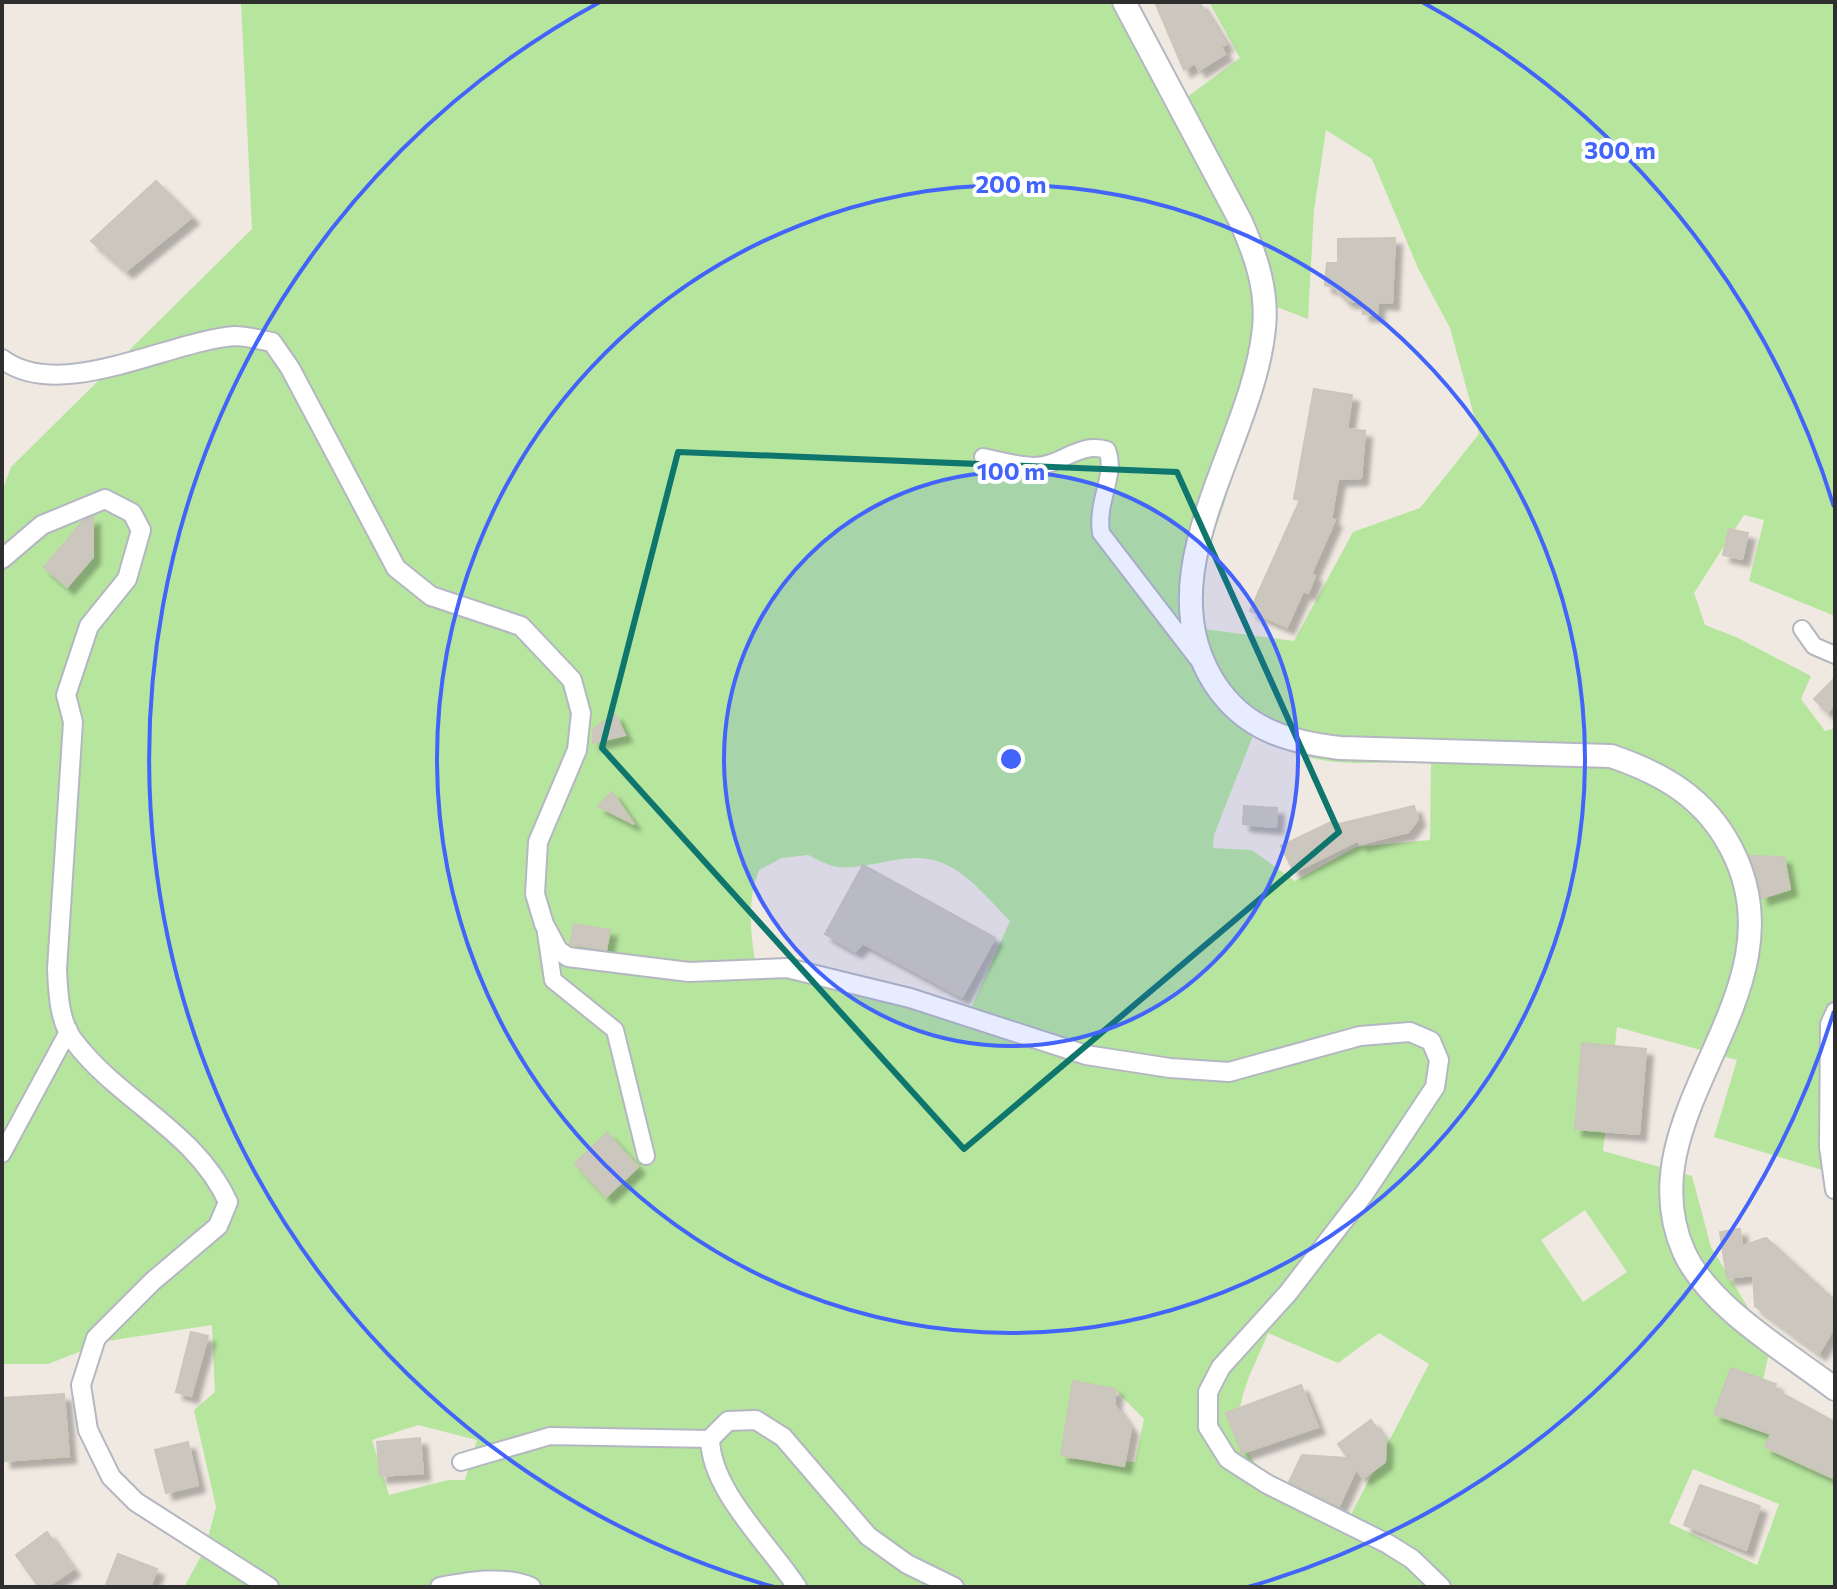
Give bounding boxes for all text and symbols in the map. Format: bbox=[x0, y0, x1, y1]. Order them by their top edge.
text: 300 m bbox=[1584, 135, 1656, 164]
text: 200 m bbox=[976, 169, 1046, 198]
text: 100 m bbox=[977, 456, 1045, 485]
centre of rings bbox=[997, 745, 1025, 773]

